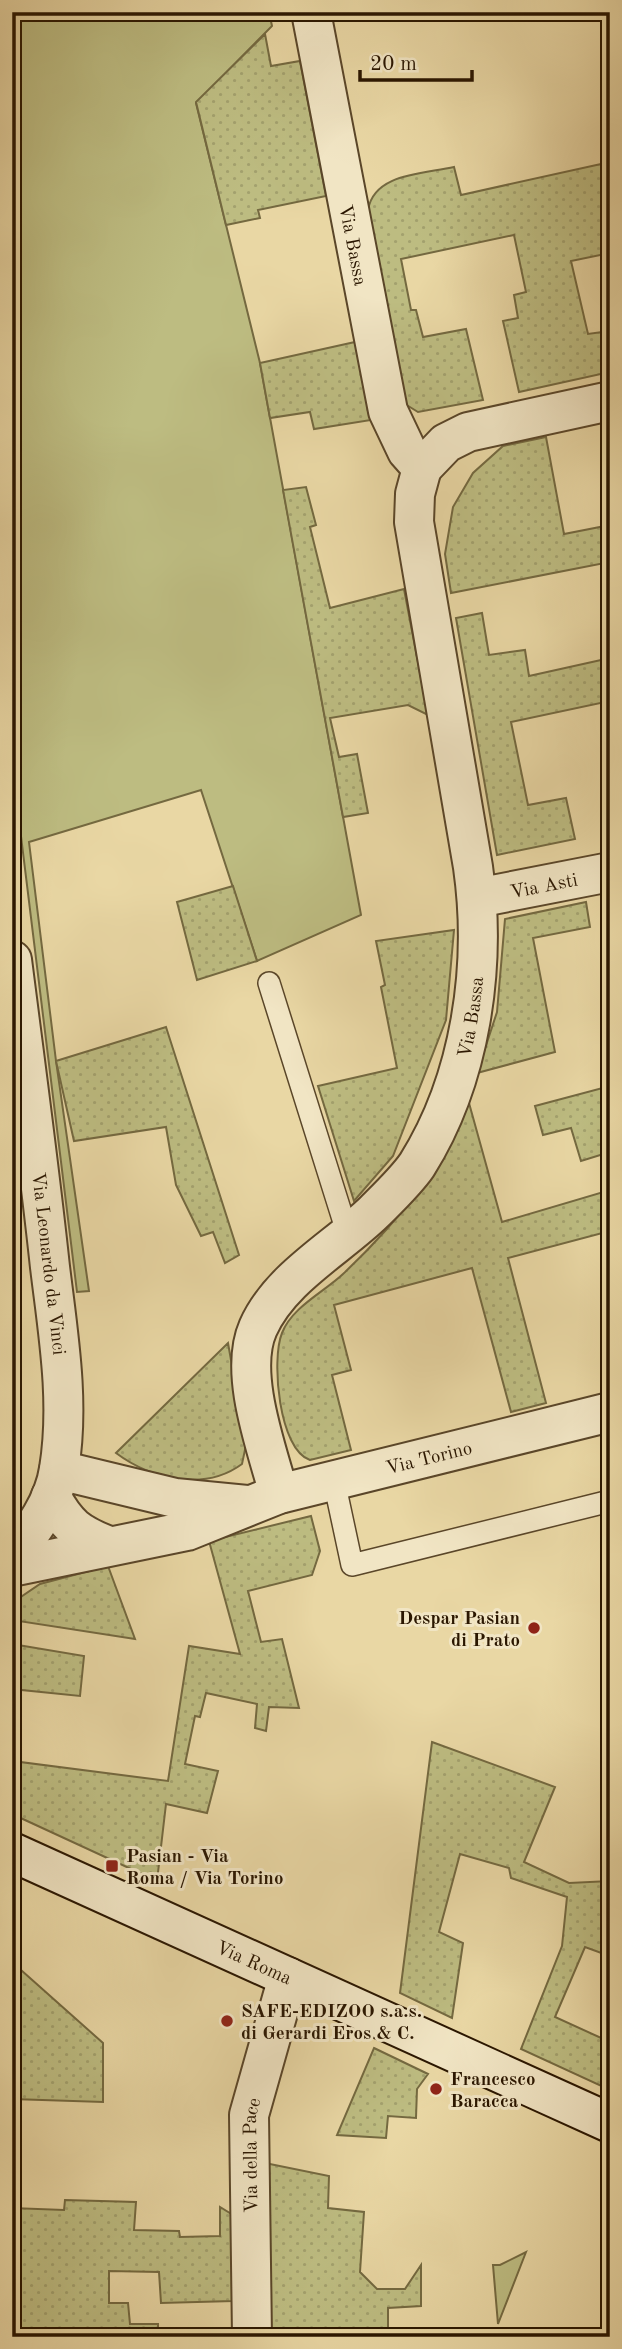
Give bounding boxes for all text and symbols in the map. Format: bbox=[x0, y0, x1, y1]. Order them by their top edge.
scale bar bbox=[360, 38, 472, 82]
text: 20 m bbox=[370, 54, 417, 75]
street label: Via Bassa bbox=[334, 203, 369, 288]
street label: Via Asti bbox=[509, 872, 580, 903]
street label: Via Bassa bbox=[456, 975, 488, 1060]
street label: Via Leonardo da Vinci bbox=[27, 1171, 68, 1356]
street label: Via Torino bbox=[384, 1440, 474, 1479]
place label: Despar Pasian di Prato bbox=[398, 1610, 520, 1651]
marker: Despar Pasian di Prato bbox=[526, 1620, 542, 1636]
place label: Pasian - Via Roma / Via Torino bbox=[126, 1848, 284, 1889]
marker: Pasian - Via Roma / Via Torino bbox=[104, 1858, 120, 1874]
street label: Via Roma bbox=[212, 1939, 295, 1990]
place label: SAFE-EDIZOO s.a.s. di Gerardi Eros & C. bbox=[241, 2003, 422, 2044]
marker: SAFE-EDIZOO s.a.s. di Gerardi Eros & C. bbox=[219, 2013, 235, 2029]
place label: Francesco Baracca bbox=[450, 2071, 536, 2112]
marker: Francesco Baracca bbox=[428, 2081, 444, 2097]
street label: Via della Pace bbox=[242, 2096, 265, 2213]

